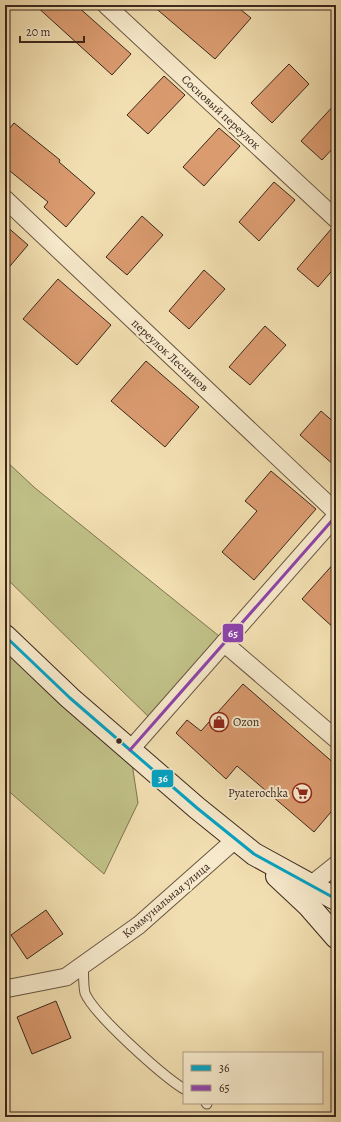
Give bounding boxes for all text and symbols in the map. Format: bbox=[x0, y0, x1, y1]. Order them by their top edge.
scale bar bbox=[20, 18, 84, 44]
text: 20 m bbox=[26, 24, 50, 40]
street label: Сосновый переулок bbox=[178, 71, 264, 153]
street label: переулок Лесников bbox=[128, 315, 212, 395]
line badge: 65 bbox=[222, 623, 244, 643]
text: 65 bbox=[228, 626, 238, 641]
shop icon: Ozon bbox=[208, 711, 230, 733]
place label: Ozon bbox=[233, 714, 260, 730]
unlabelled marker bbox=[114, 736, 124, 746]
line badge: 36 bbox=[151, 769, 174, 788]
text: 36 bbox=[158, 771, 168, 786]
supermarket icon: Pyaterochka bbox=[291, 782, 313, 804]
place label: Pyaterochka bbox=[228, 785, 288, 801]
street label: Коммунальная улица bbox=[119, 858, 214, 941]
legend bbox=[183, 1052, 323, 1104]
text: 36 bbox=[219, 1060, 230, 1076]
text: 65 bbox=[219, 1080, 230, 1096]

